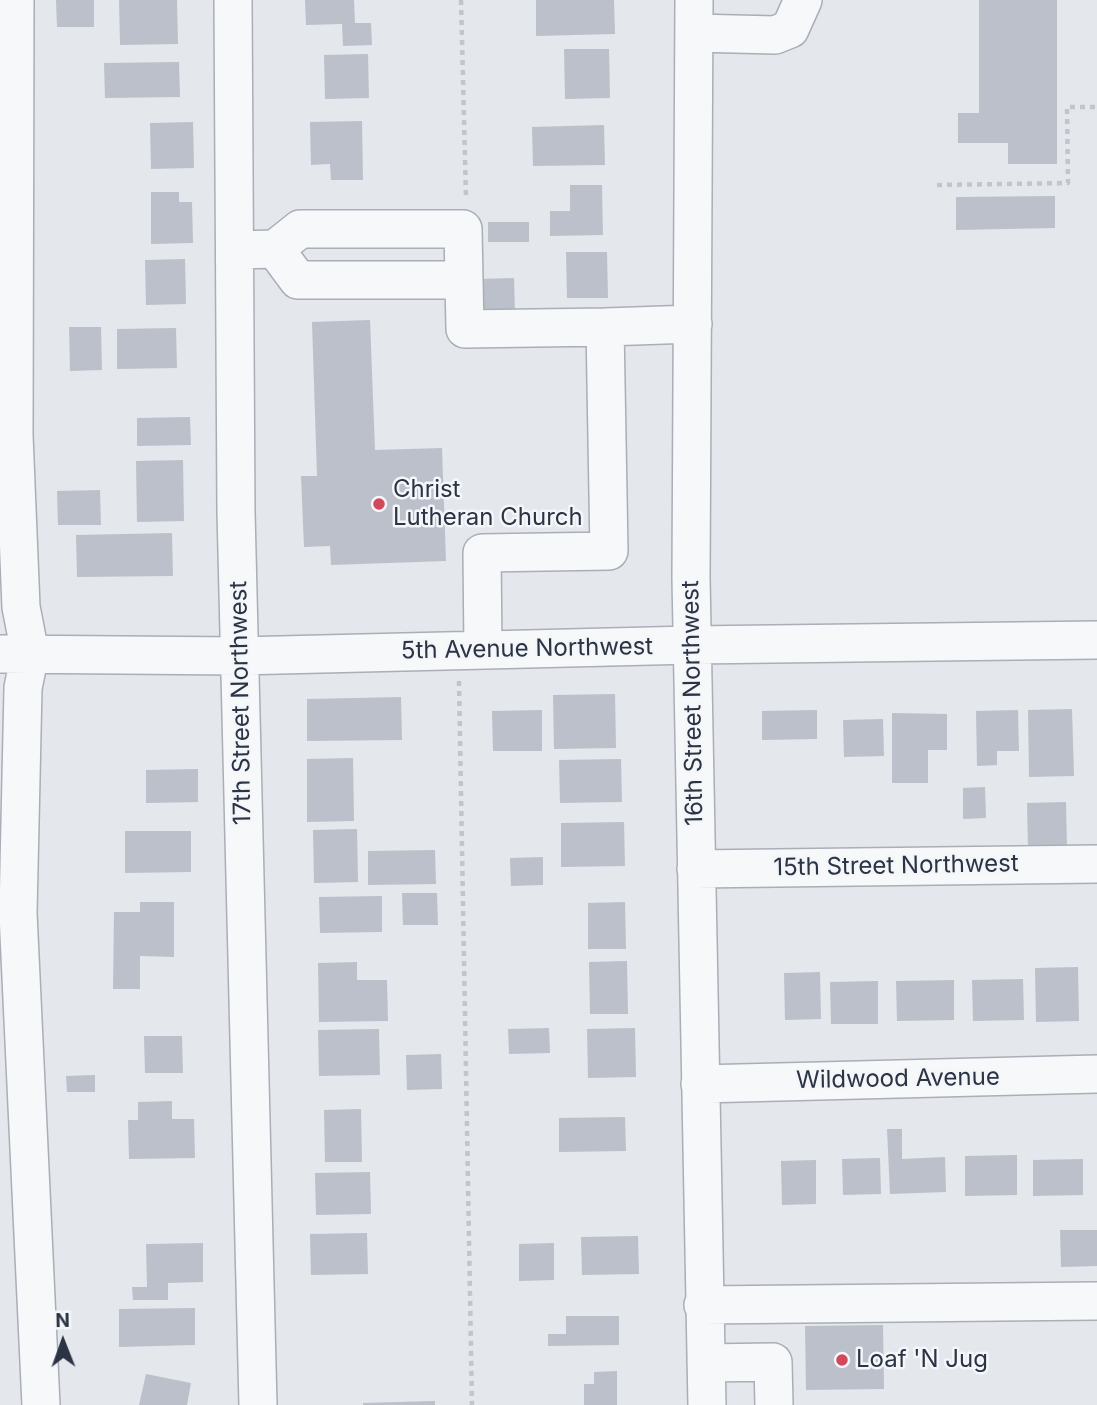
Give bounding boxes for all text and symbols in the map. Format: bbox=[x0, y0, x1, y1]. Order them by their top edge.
place label: Christ Lutheran Church bbox=[393, 476, 583, 532]
marker: Christ Lutheran Church bbox=[371, 496, 387, 512]
street label: 16th Street Northwest bbox=[676, 580, 710, 826]
street label: 17th Street Northwest bbox=[224, 581, 258, 825]
street label: 5th Avenue Northwest bbox=[401, 632, 653, 666]
street label: 15th Street Northwest bbox=[773, 849, 1019, 883]
street label: Wildwood Avenue bbox=[796, 1063, 1000, 1095]
north arrow bbox=[28, 1307, 98, 1377]
text: N bbox=[55, 1309, 70, 1332]
place label: Loaf 'N Jug bbox=[856, 1346, 988, 1374]
marker: Loaf 'N Jug bbox=[834, 1352, 850, 1368]

